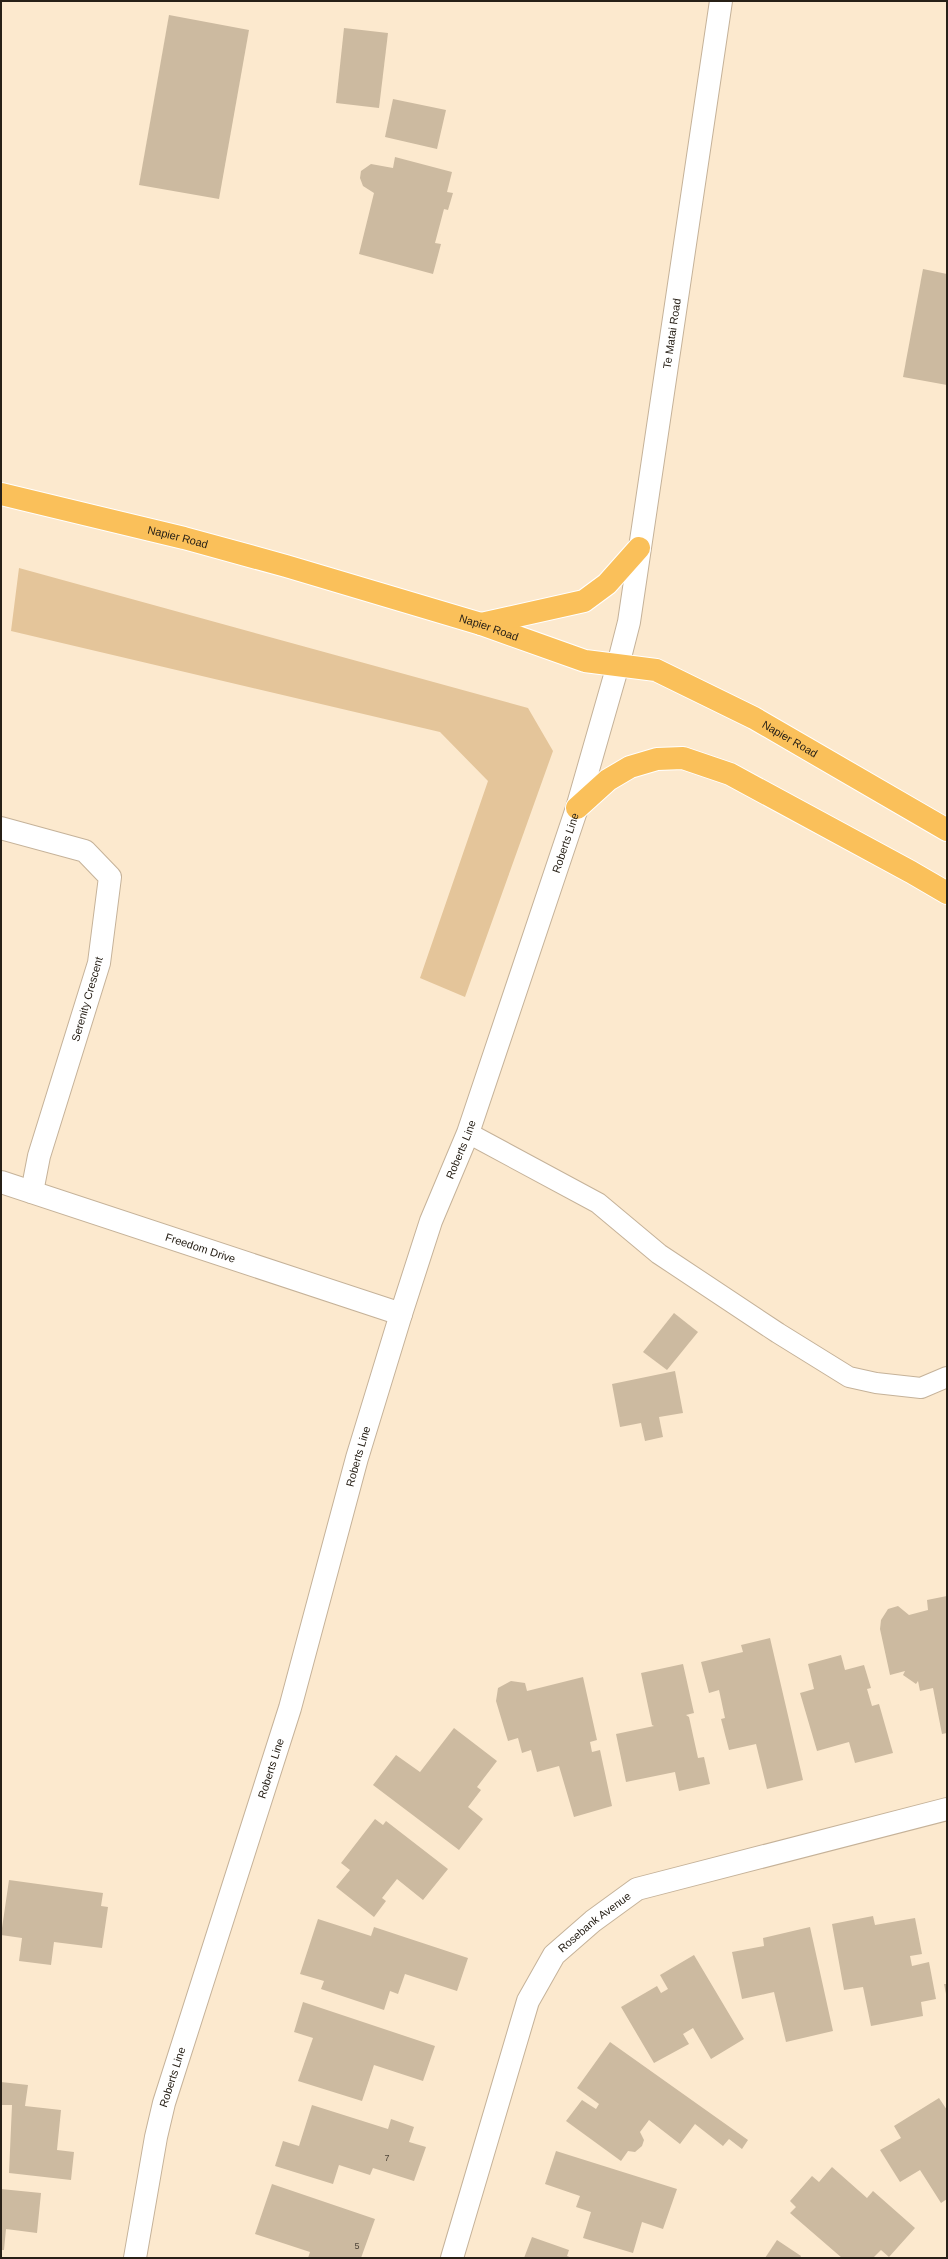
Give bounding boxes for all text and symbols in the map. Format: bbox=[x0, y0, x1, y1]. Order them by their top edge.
street label: Te Matai Road bbox=[661, 298, 683, 370]
street label: Napier Road bbox=[146, 523, 209, 550]
street label: Napier Road bbox=[458, 612, 520, 643]
street label: Napier Road bbox=[760, 718, 820, 760]
street label: Roberts Line bbox=[550, 811, 581, 874]
street label: Serenity Crescent bbox=[69, 955, 105, 1043]
street label: Roberts Line bbox=[443, 1118, 478, 1181]
street label: Freedom Drive bbox=[164, 1231, 237, 1265]
street label: Roberts Line bbox=[344, 1425, 372, 1488]
street label: Roberts Line bbox=[256, 1737, 286, 1800]
street label: Rosebank Avenue bbox=[556, 1890, 633, 1955]
street label: Roberts Line bbox=[157, 2045, 187, 2109]
house number: 7 bbox=[384, 2153, 390, 2163]
house number: 5 bbox=[354, 2241, 360, 2251]

